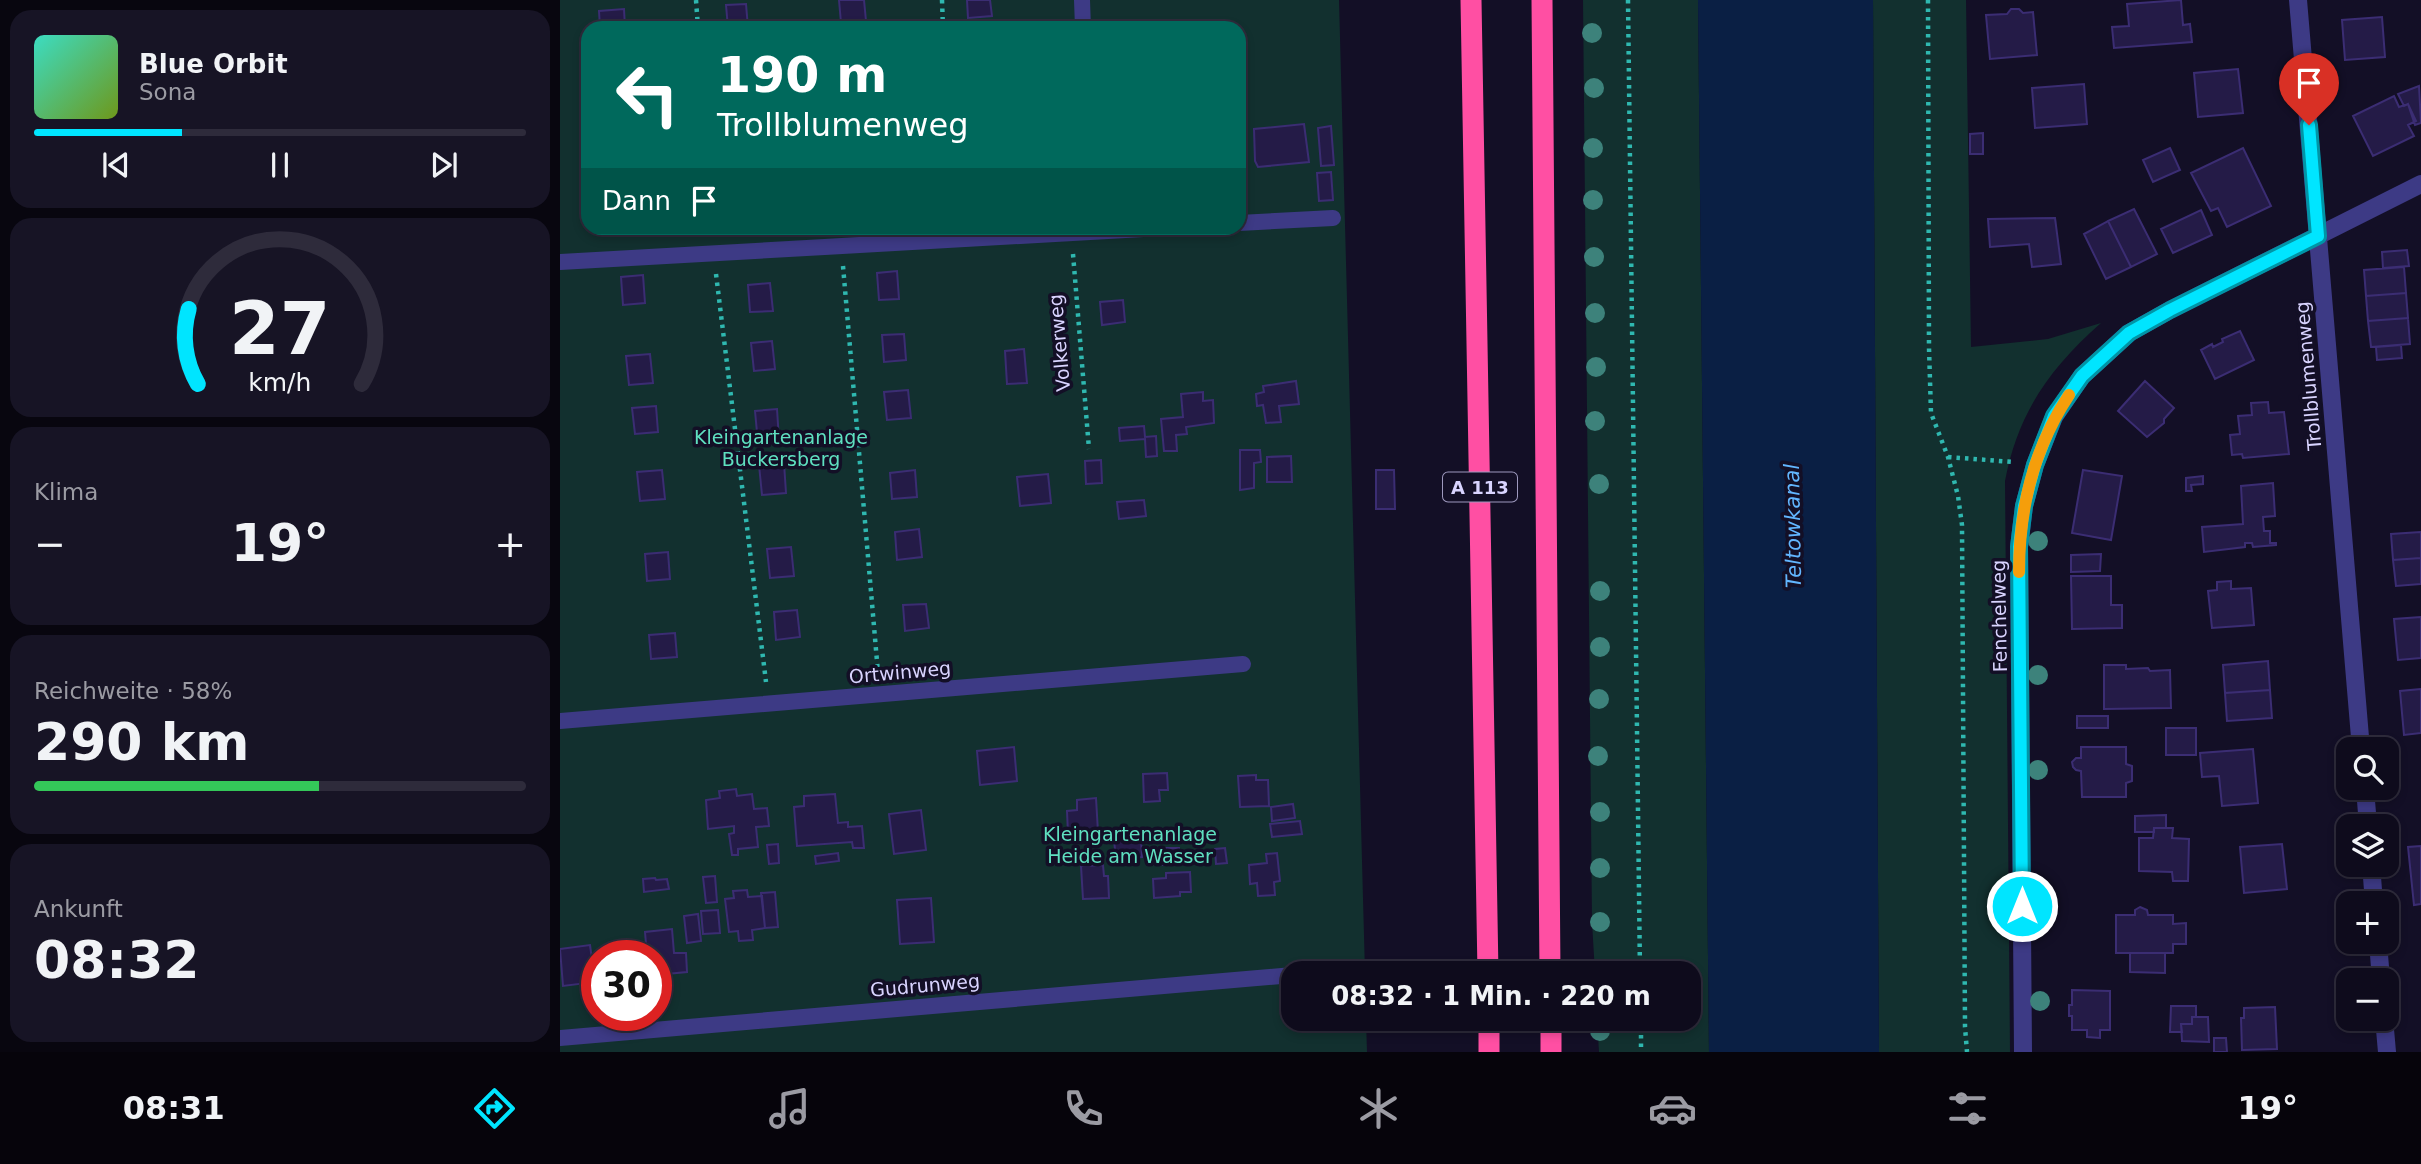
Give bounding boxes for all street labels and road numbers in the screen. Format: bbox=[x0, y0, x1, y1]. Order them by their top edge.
street label: Volkerweg bbox=[1044, 293, 1074, 393]
street label: Trollblumenweg bbox=[2291, 301, 2326, 452]
road number: A 113 bbox=[1443, 472, 1517, 502]
street label: Fenchelweg bbox=[1987, 560, 2011, 672]
street label: Ortwinweg bbox=[848, 657, 952, 687]
street label: Gudrunweg bbox=[869, 969, 981, 1001]

